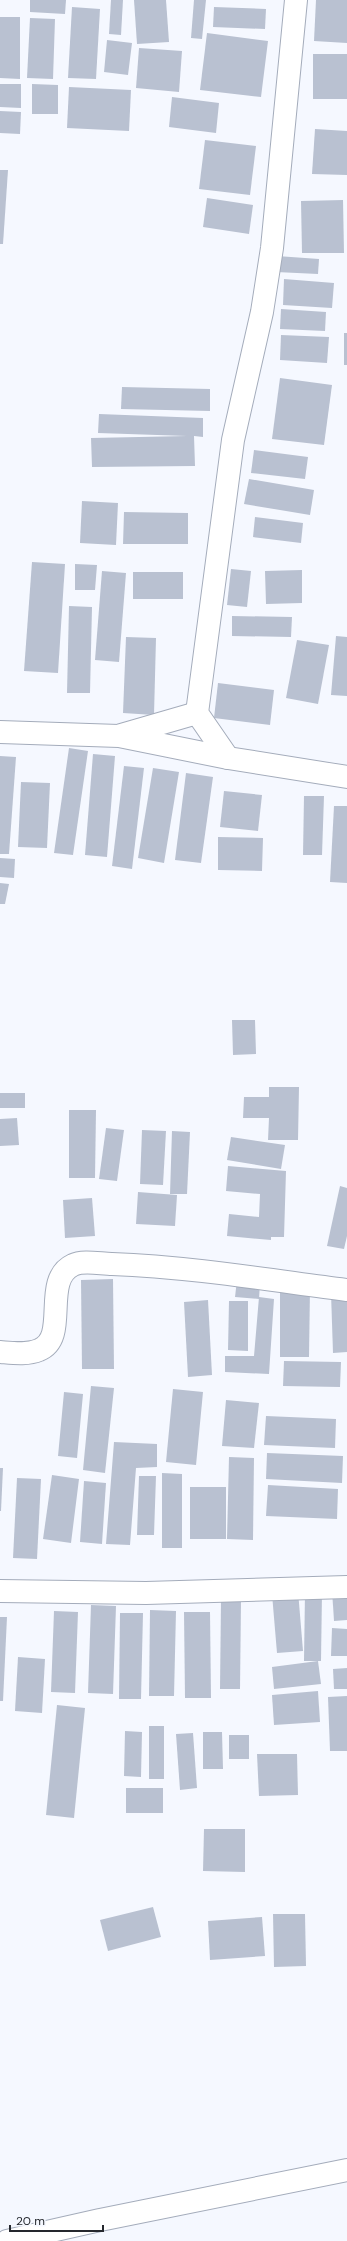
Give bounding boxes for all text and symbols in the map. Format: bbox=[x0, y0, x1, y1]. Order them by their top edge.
scale bar bbox=[10, 2207, 103, 2233]
text: 20 m bbox=[16, 2213, 45, 2229]

